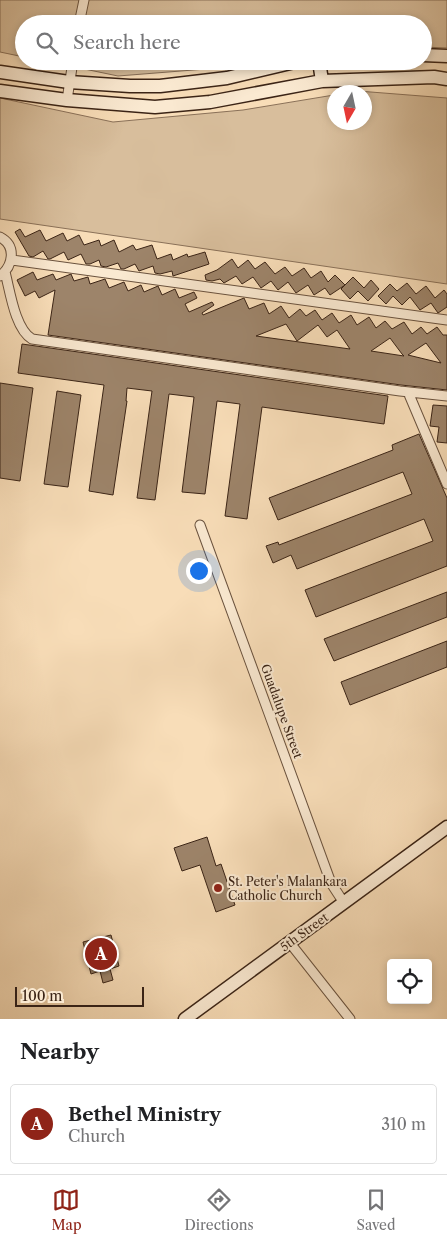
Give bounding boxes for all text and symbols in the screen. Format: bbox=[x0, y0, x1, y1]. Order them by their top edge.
search box bbox=[15, 15, 432, 70]
icon: search bbox=[33, 29, 61, 57]
text: Search here bbox=[73, 31, 181, 54]
north arrow bbox=[327, 85, 372, 130]
your location bbox=[186, 558, 212, 584]
street label: Guadalupe Street bbox=[258, 662, 306, 761]
place label: St. Peter's Malankara Catholic Church bbox=[228, 874, 348, 903]
marker: St. Peter's Malankara Catholic Church bbox=[212, 882, 224, 894]
street label: 5th Street bbox=[277, 909, 331, 954]
pin: A bbox=[85, 935, 117, 973]
map controls bbox=[387, 959, 432, 1004]
button: locate bbox=[387, 959, 432, 1004]
scale bar bbox=[15, 984, 144, 1007]
text: 100 m bbox=[22, 987, 62, 1005]
text: Nearby bbox=[20, 1039, 99, 1064]
text: Bethel Ministry bbox=[68, 1103, 221, 1126]
text: A bbox=[31, 1114, 43, 1134]
text: 310 m bbox=[381, 1114, 426, 1134]
text: Church bbox=[68, 1126, 125, 1146]
tab: Map bbox=[51, 1186, 82, 1234]
tab: Directions bbox=[184, 1186, 254, 1234]
tab: Saved bbox=[357, 1186, 395, 1234]

